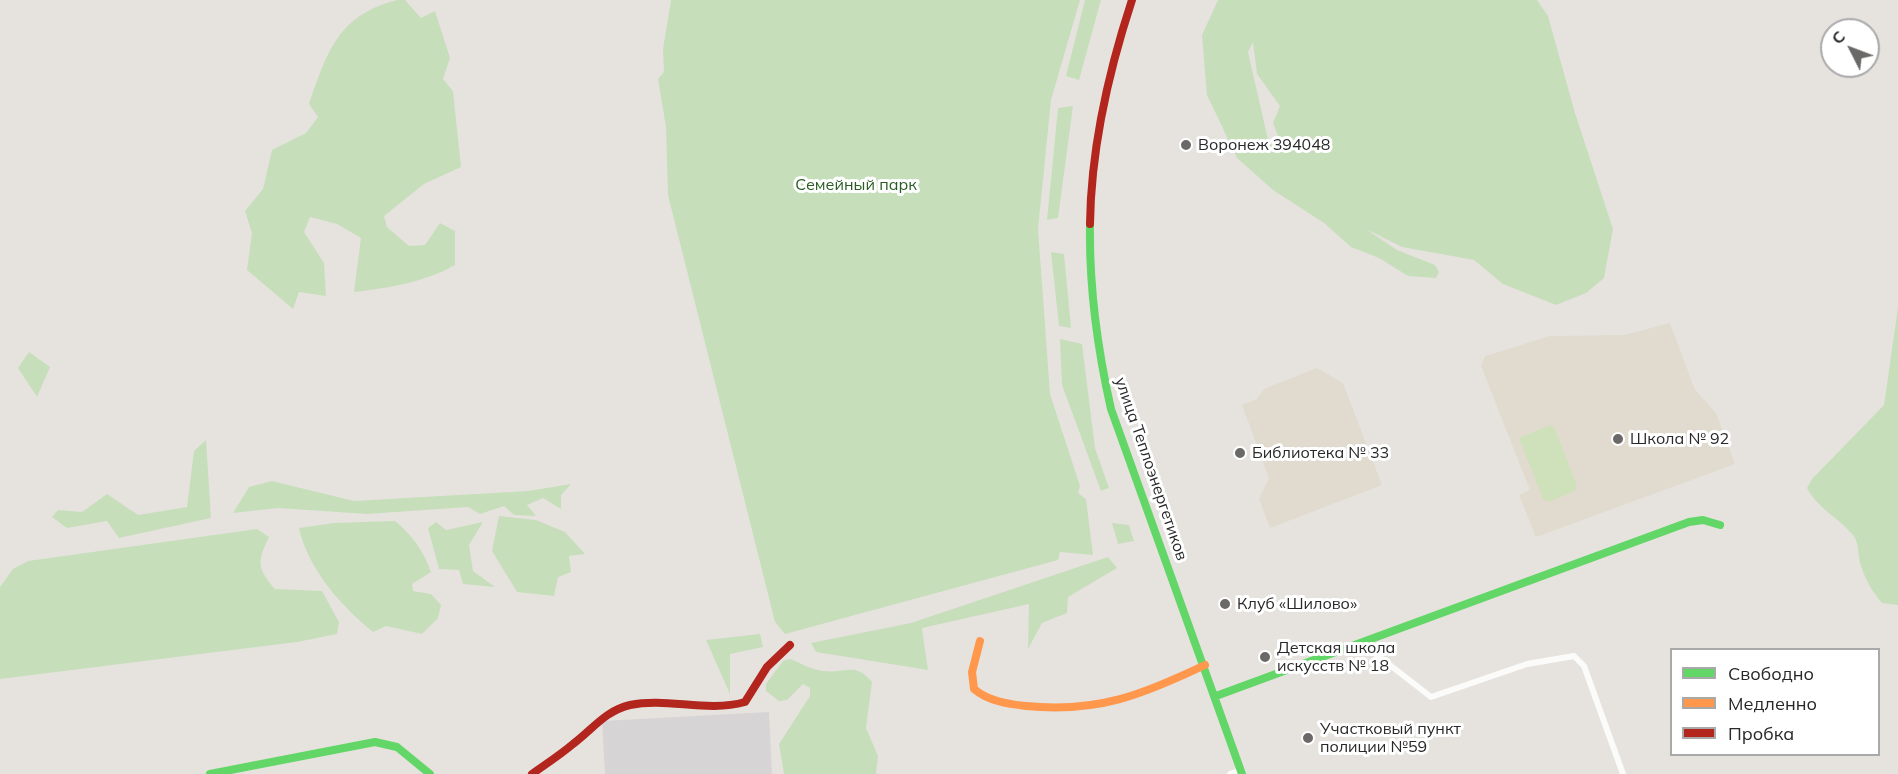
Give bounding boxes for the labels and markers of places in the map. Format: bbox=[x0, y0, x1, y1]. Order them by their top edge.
place label: Воронеж 394048 bbox=[1198, 135, 1330, 155]
marker: Воронеж 394048 bbox=[1179, 138, 1193, 152]
place label: Школа № 92 bbox=[1630, 429, 1729, 449]
marker: Школа № 92 bbox=[1611, 432, 1625, 446]
place label: Библиотека № 33 bbox=[1252, 443, 1389, 463]
marker: Библиотека № 33 bbox=[1233, 446, 1247, 460]
place label: Клуб «Шилово» bbox=[1237, 594, 1357, 614]
marker: Клуб «Шилово» bbox=[1218, 597, 1232, 611]
place label: Детская школа искусств № 18 bbox=[1277, 638, 1395, 676]
marker: Детская школа искусств № 18 bbox=[1258, 650, 1272, 664]
place label: Участковый пункт полиции №59 bbox=[1320, 719, 1461, 757]
marker: Участковый пункт полиции №59 bbox=[1301, 731, 1315, 745]

